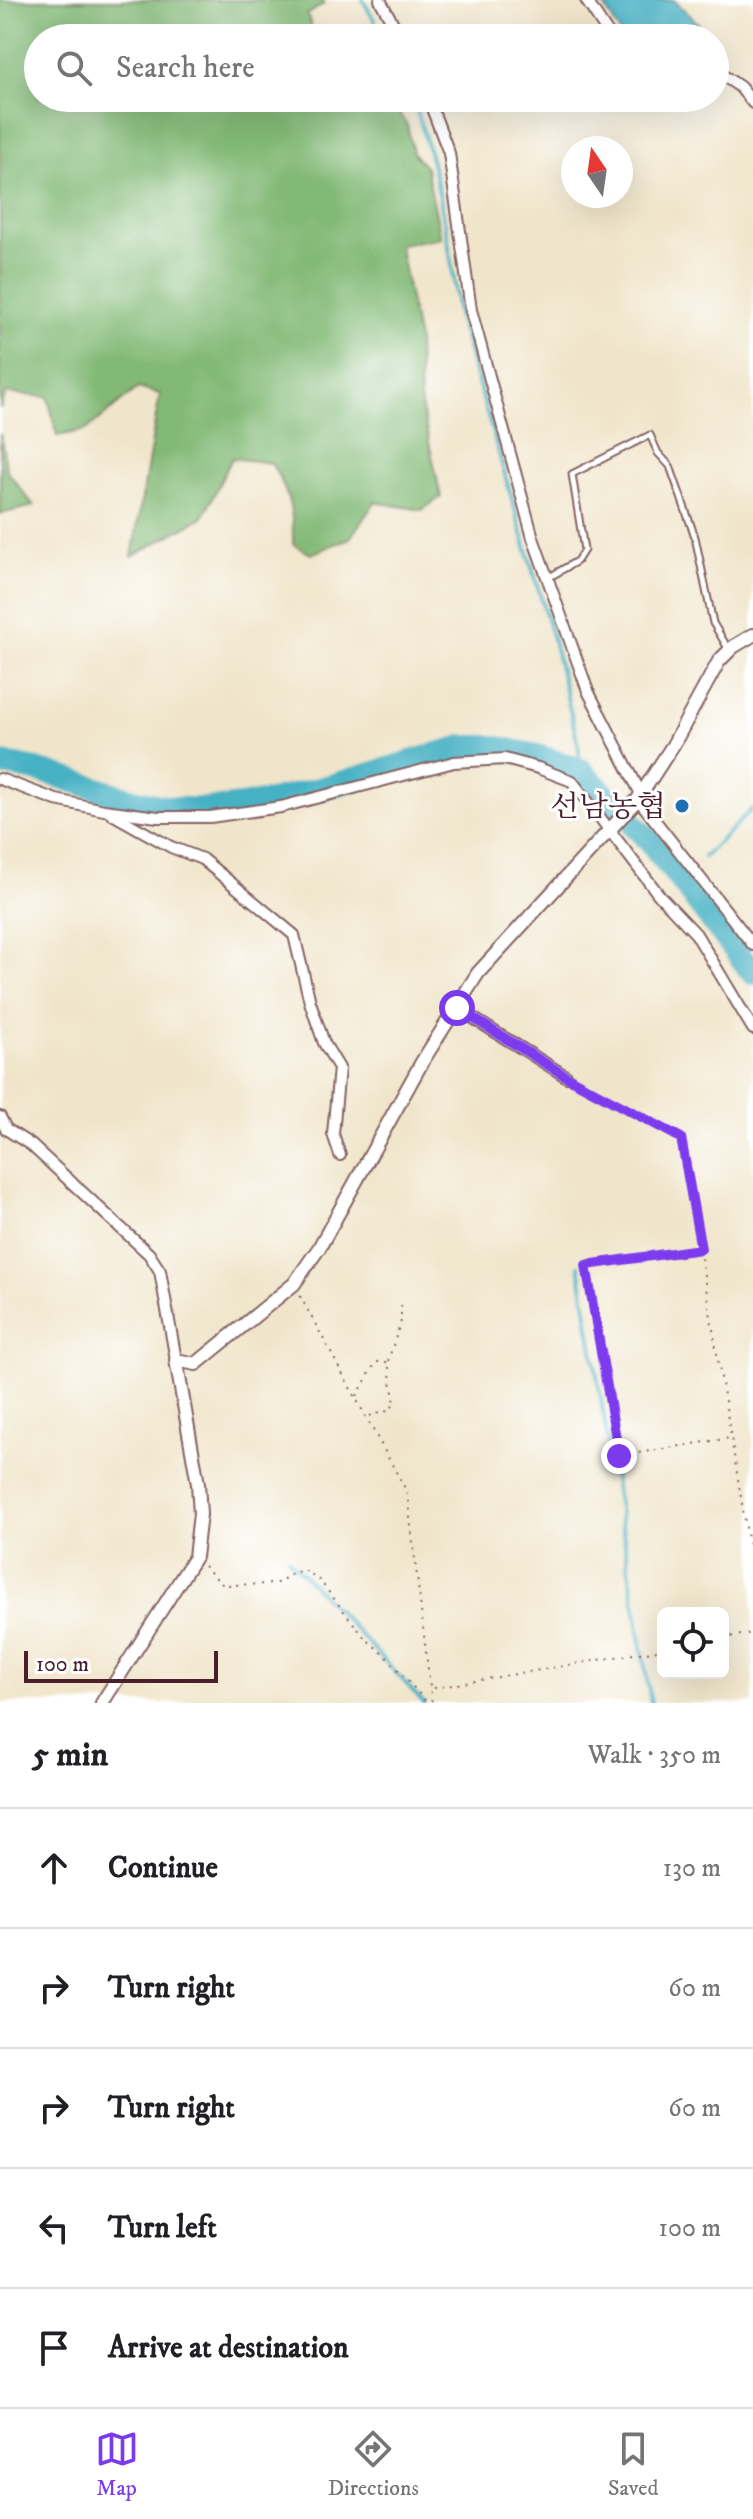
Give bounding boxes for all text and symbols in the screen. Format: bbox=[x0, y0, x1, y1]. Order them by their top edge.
search box bbox=[24, 24, 729, 112]
icon: search bbox=[52, 46, 96, 90]
text: Search here bbox=[116, 50, 255, 87]
north arrow bbox=[561, 136, 633, 208]
place label: 선남농협 bbox=[550, 789, 666, 826]
marker: 선남농협 bbox=[673, 797, 691, 815]
route start bbox=[439, 990, 475, 1026]
route end bbox=[601, 1438, 637, 1474]
map controls bbox=[657, 1607, 729, 1679]
button: locate bbox=[657, 1607, 729, 1679]
scale bar bbox=[24, 1647, 218, 1683]
text: 100 m bbox=[36, 1651, 89, 1678]
text: 5 min bbox=[32, 1734, 108, 1776]
text: Walk · 350 m bbox=[588, 1739, 721, 1772]
icon: ahead bbox=[32, 1846, 76, 1890]
text: Continue bbox=[108, 1850, 218, 1887]
text: 130 m bbox=[663, 1852, 721, 1885]
icon: right bbox=[32, 1966, 76, 2010]
text: Turn right bbox=[108, 1970, 235, 2007]
text: 60 m bbox=[668, 1972, 721, 2005]
icon: right bbox=[32, 2086, 76, 2130]
text: Turn right bbox=[108, 2090, 235, 2127]
text: 60 m bbox=[668, 2092, 721, 2125]
icon: left bbox=[32, 2206, 76, 2250]
text: Turn left bbox=[108, 2210, 217, 2247]
text: 100 m bbox=[658, 2212, 721, 2245]
icon: arrive bbox=[32, 2326, 76, 2370]
text: Arrive at destination bbox=[108, 2330, 349, 2367]
tab: Map bbox=[95, 2427, 139, 2502]
tab: Directions bbox=[328, 2427, 419, 2502]
tab: Saved bbox=[608, 2427, 658, 2502]

